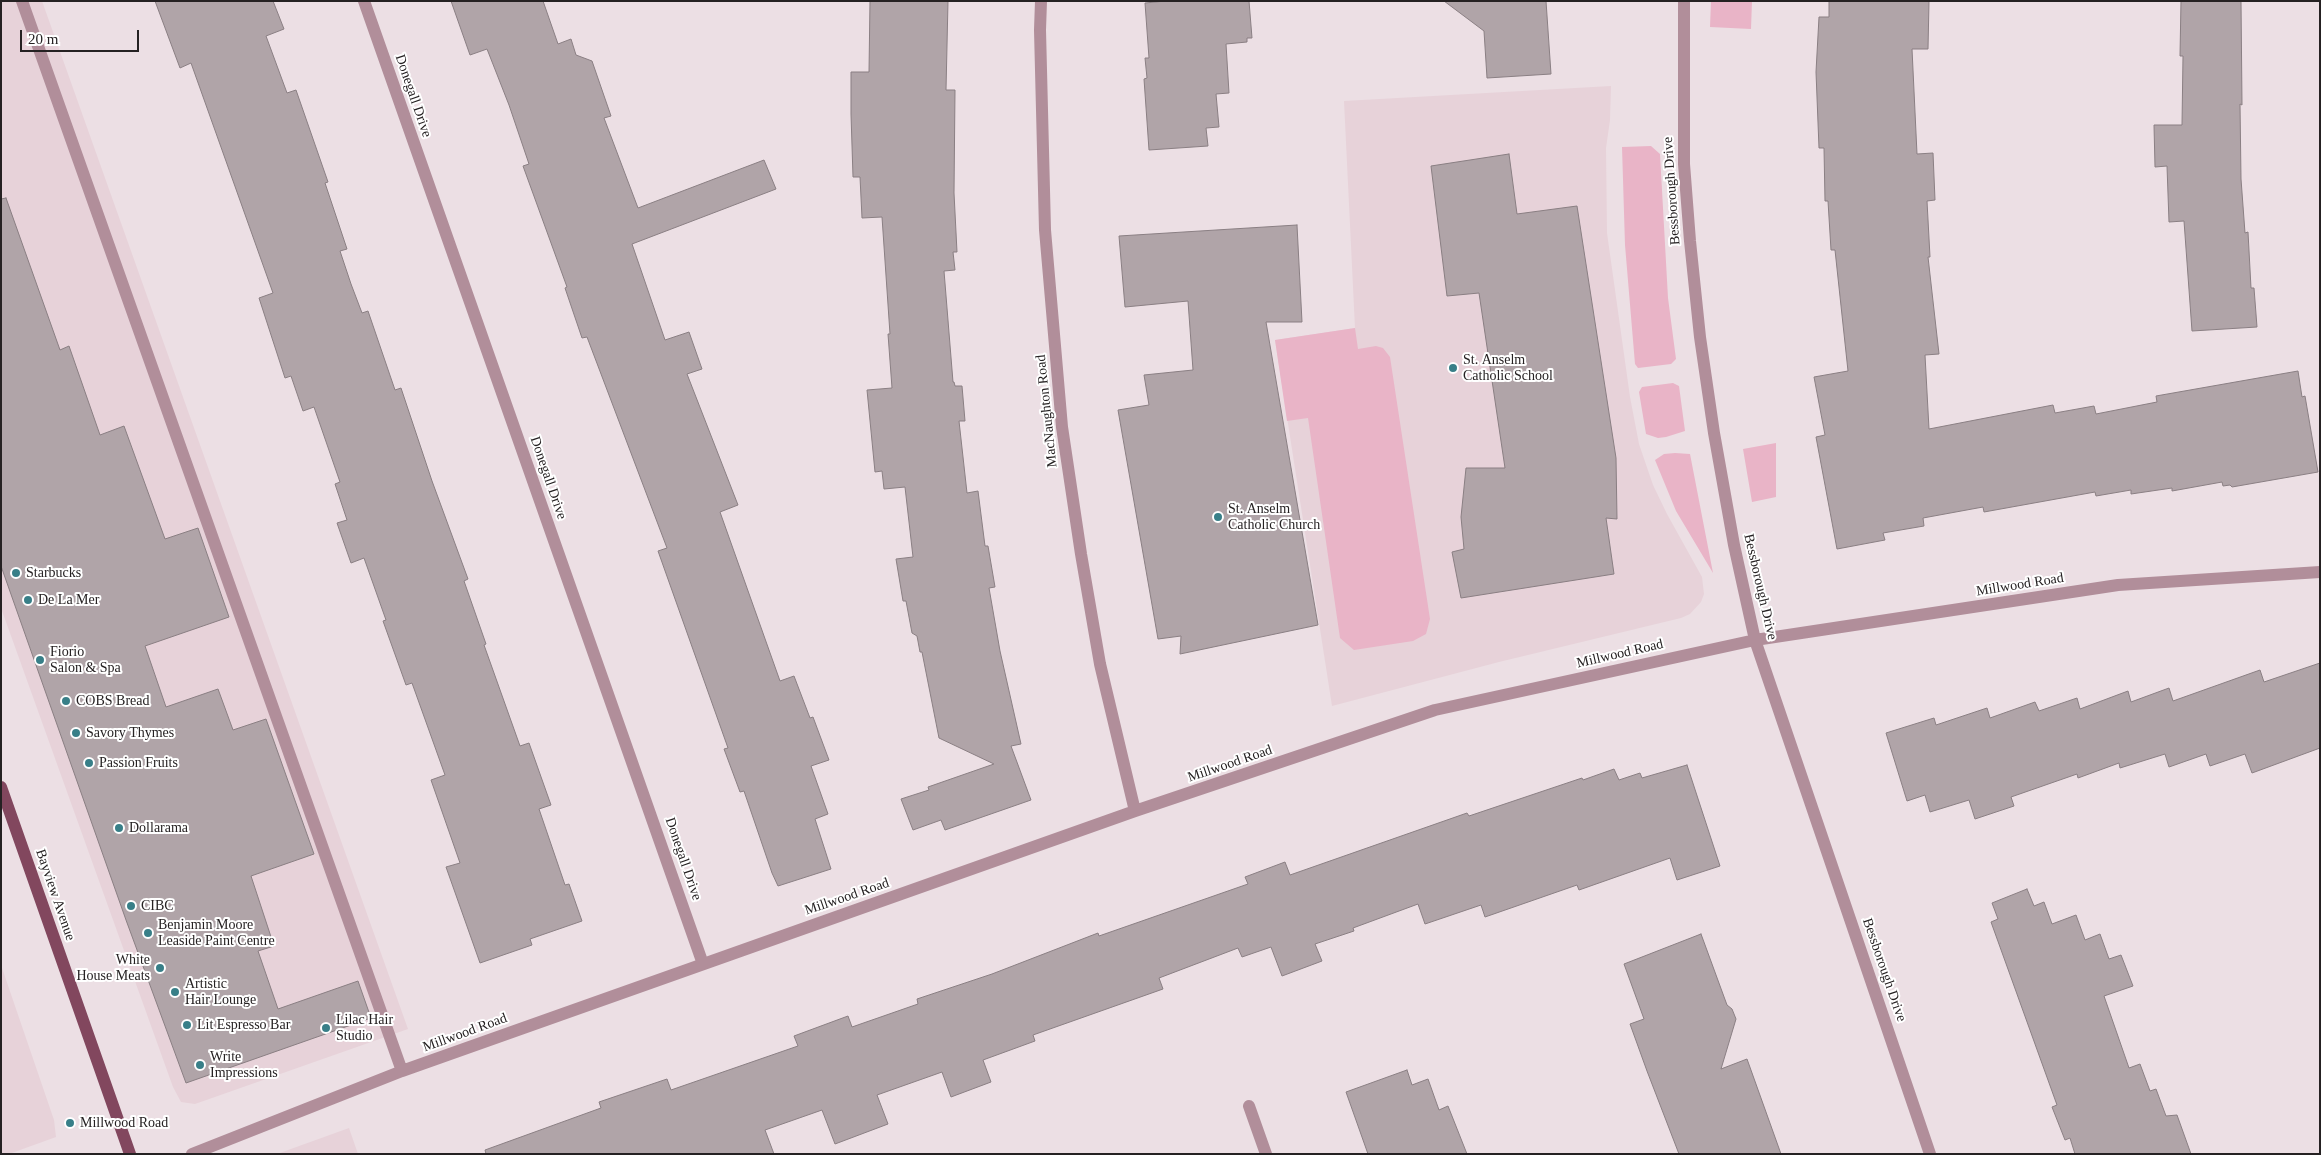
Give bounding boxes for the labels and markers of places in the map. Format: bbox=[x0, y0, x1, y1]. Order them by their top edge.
place label: St. Anselm Catholic School bbox=[1463, 352, 1553, 384]
marker: St. Anselm Catholic School bbox=[1447, 362, 1459, 374]
place label: St. Anselm Catholic Church bbox=[1228, 501, 1320, 534]
marker: St. Anselm Catholic Church bbox=[1212, 511, 1224, 523]
place label: Starbucks bbox=[26, 565, 81, 581]
marker: Starbucks bbox=[10, 567, 22, 579]
place label: De La Mer bbox=[38, 592, 99, 608]
marker: De La Mer bbox=[22, 594, 34, 606]
place label: Fiorio Salon & Spa bbox=[50, 644, 121, 676]
marker: Fiorio Salon & Spa bbox=[34, 654, 46, 666]
place label: COBS Bread bbox=[76, 693, 150, 709]
marker: COBS Bread bbox=[60, 695, 72, 707]
place label: Savory Thymes bbox=[86, 725, 174, 741]
marker: Savory Thymes bbox=[70, 727, 82, 739]
place label: Passion Fruits bbox=[99, 755, 178, 771]
marker: Passion Fruits bbox=[83, 757, 95, 769]
place label: Dollarama bbox=[129, 820, 188, 836]
marker: Dollarama bbox=[113, 822, 125, 834]
place label: CIBC bbox=[141, 898, 174, 914]
marker: CIBC bbox=[125, 900, 137, 912]
place label: Benjamin Moore Leaside Paint Centre bbox=[158, 917, 275, 950]
marker: Benjamin Moore Leaside Paint Centre bbox=[142, 927, 154, 939]
place label: White House Meats bbox=[77, 952, 150, 984]
marker: White House Meats bbox=[154, 962, 166, 974]
place label: Artistic Hair Lounge bbox=[185, 976, 256, 1009]
marker: Artistic Hair Lounge bbox=[169, 986, 181, 998]
place label: Lilac Hair Studio bbox=[336, 1012, 393, 1044]
place label: Lit Espresso Bar bbox=[197, 1017, 290, 1033]
marker: Lit Espresso Bar bbox=[181, 1019, 193, 1031]
marker: Lilac Hair Studio bbox=[320, 1022, 332, 1034]
place label: Write Impressions bbox=[210, 1049, 278, 1082]
marker: Write Impressions bbox=[194, 1059, 206, 1071]
place label: Millwood Road bbox=[80, 1115, 168, 1131]
marker: Millwood Road bbox=[64, 1117, 76, 1129]

